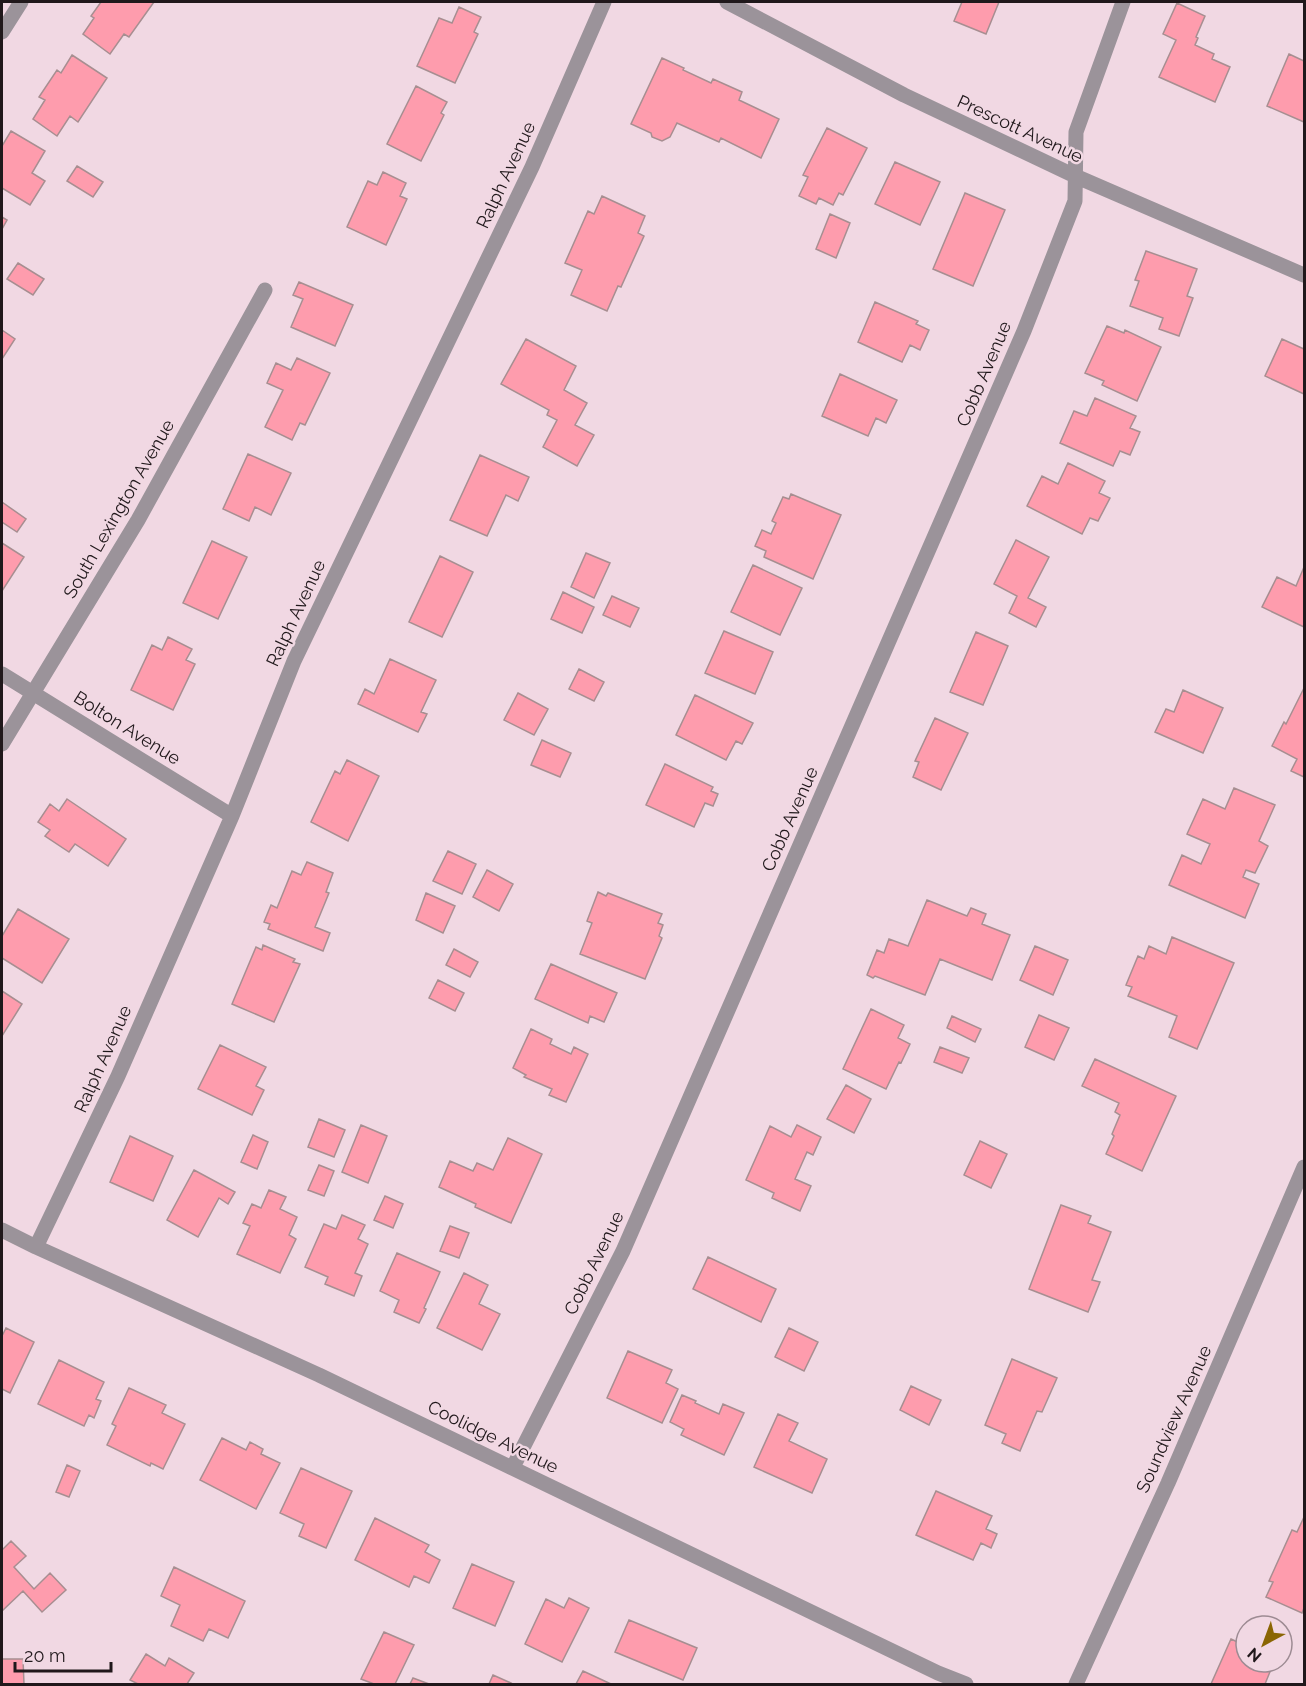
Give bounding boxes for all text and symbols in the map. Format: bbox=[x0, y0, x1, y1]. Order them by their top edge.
street label: Prescott Avenue bbox=[954, 90, 1087, 167]
street label: Ralph Avenue bbox=[472, 118, 540, 231]
street label: Cobb Avenue bbox=[952, 318, 1015, 430]
street label: South Lexington Avenue bbox=[59, 415, 179, 602]
street label: Ralph Avenue bbox=[262, 556, 330, 669]
street label: Bolton Avenue bbox=[70, 686, 185, 769]
street label: Cobb Avenue bbox=[757, 763, 822, 874]
street label: Ralph Avenue bbox=[70, 1002, 136, 1116]
street label: Cobb Avenue bbox=[559, 1207, 628, 1318]
street label: Soundview Avenue bbox=[1132, 1341, 1216, 1496]
street label: Coolidge Avenue bbox=[424, 1396, 562, 1477]
north arrow bbox=[1234, 1614, 1294, 1674]
scale bar bbox=[15, 1635, 111, 1673]
text: N bbox=[1244, 1644, 1265, 1666]
text: 20 m bbox=[24, 1645, 66, 1666]

